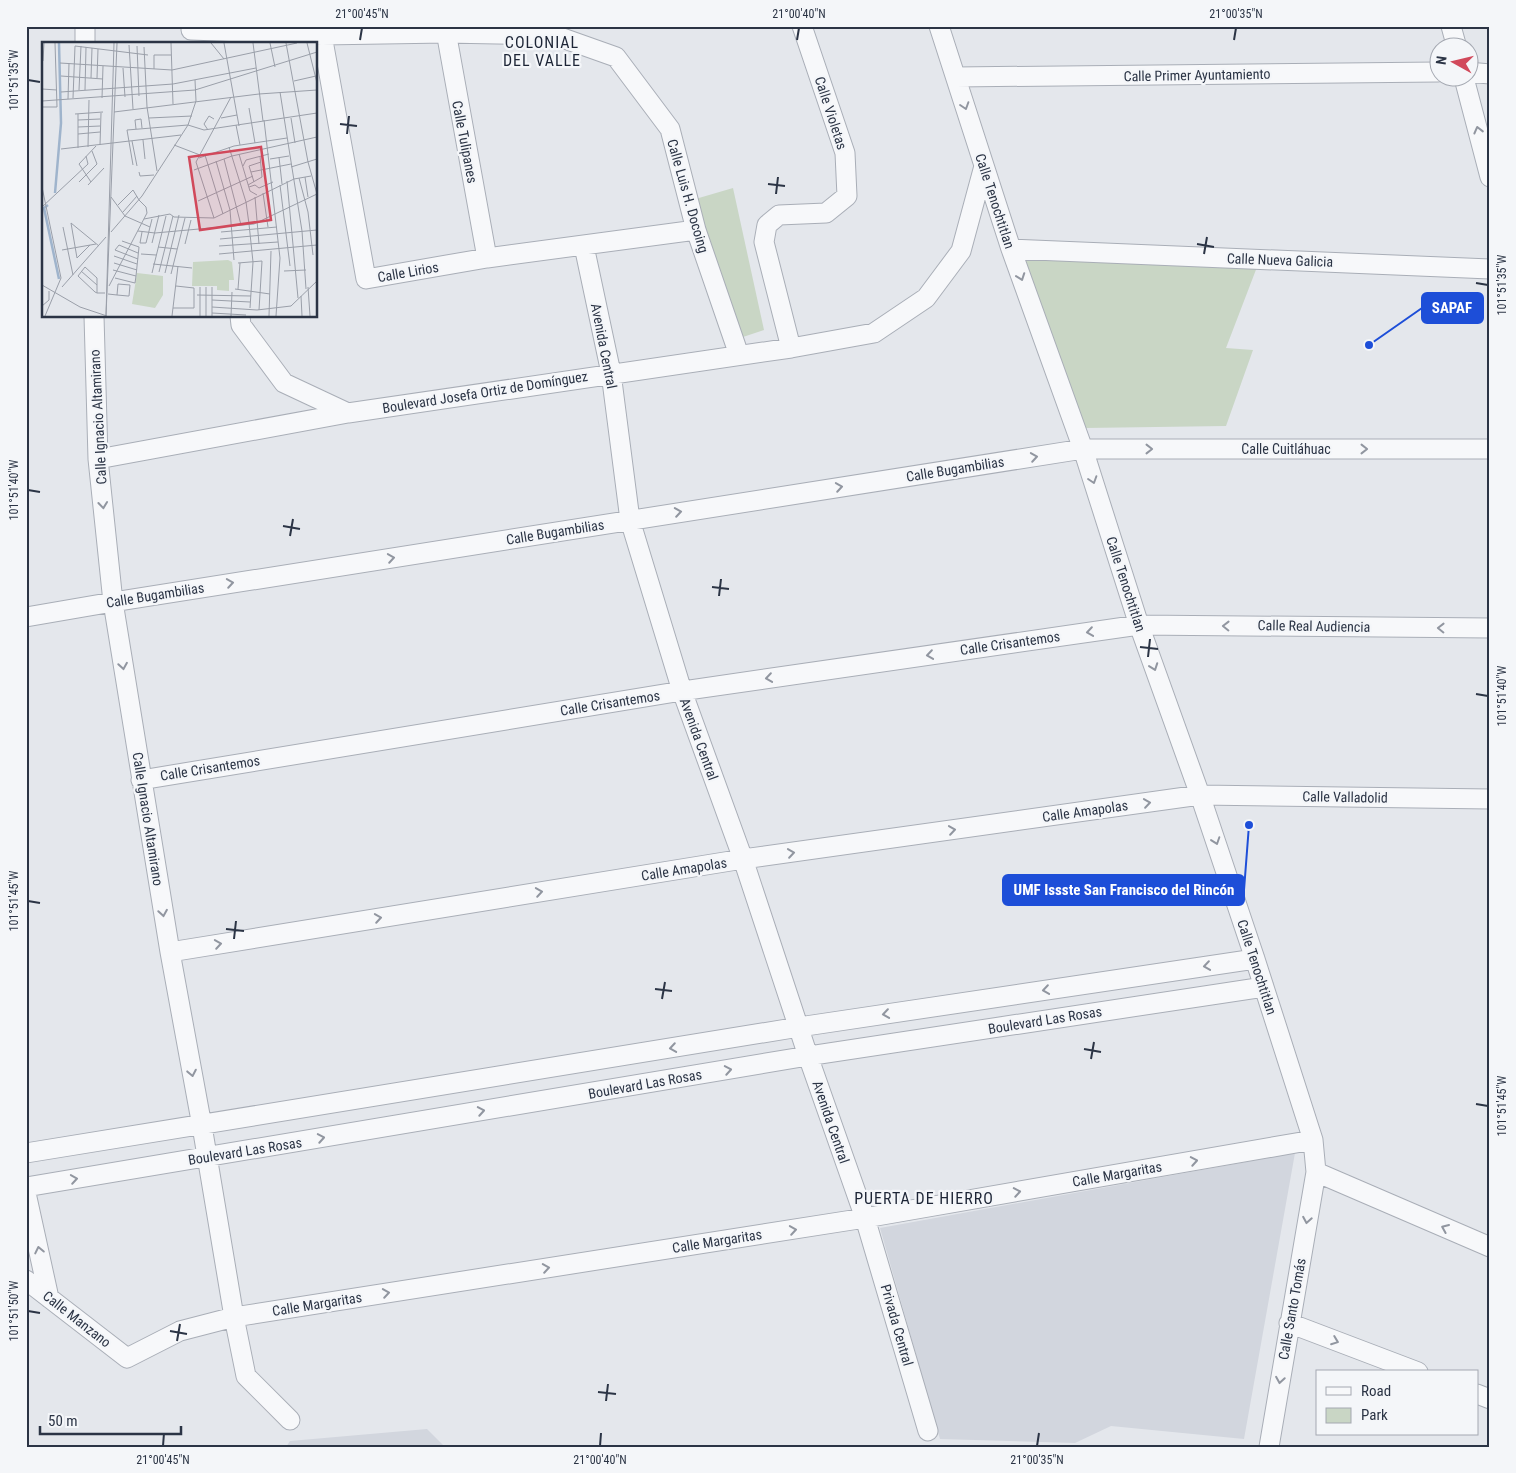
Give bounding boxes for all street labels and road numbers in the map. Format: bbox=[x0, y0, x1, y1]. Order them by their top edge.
street label: Calle Primer Ayuntamiento bbox=[1123, 66, 1271, 84]
street label: Calle Violetas bbox=[812, 74, 850, 152]
street label: Calle Tulipanes bbox=[449, 99, 481, 185]
street label: Calle Luis H. Docoing bbox=[664, 137, 712, 255]
street label: Calle Tenochtitlan bbox=[972, 151, 1018, 251]
street label: Calle Nueva Galicia bbox=[1227, 250, 1333, 270]
street label: Calle Lirios bbox=[376, 259, 440, 285]
street label: Avenida Central bbox=[588, 302, 620, 390]
street label: Calle Ignacio Altamirano bbox=[86, 349, 110, 485]
street label: Boulevard Josefa Ortiz de Domínguez bbox=[381, 368, 589, 416]
street label: Calle Cuitláhuac bbox=[1241, 441, 1331, 457]
street label: Calle Bugambilias bbox=[905, 453, 1005, 485]
street label: Calle Bugambilias bbox=[505, 516, 605, 548]
street label: Calle Tenochtitlan bbox=[1103, 534, 1149, 634]
street label: Calle Bugambilias bbox=[105, 579, 205, 611]
street label: Calle Real Audiencia bbox=[1258, 617, 1370, 635]
street label: Calle Crisantemos bbox=[959, 628, 1061, 658]
street label: Calle Crisantemos bbox=[559, 687, 661, 719]
street label: Avenida Central bbox=[677, 696, 721, 782]
street label: Calle Ignacio Altamirano bbox=[130, 751, 166, 887]
street label: Calle Crisantemos bbox=[159, 752, 261, 784]
street label: Calle Valladolid bbox=[1302, 788, 1388, 806]
street label: Calle Amapolas bbox=[1041, 797, 1129, 825]
street label: Calle Amapolas bbox=[640, 854, 728, 884]
street label: Calle Tenochtitlan bbox=[1234, 917, 1280, 1017]
street label: Boulevard Las Rosas bbox=[987, 1003, 1103, 1037]
street label: Boulevard Las Rosas bbox=[587, 1066, 703, 1102]
street label: Avenida Central bbox=[809, 1079, 853, 1165]
street label: Boulevard Las Rosas bbox=[187, 1134, 303, 1168]
street label: Calle Margaritas bbox=[1071, 1158, 1163, 1190]
street label: Calle Margaritas bbox=[671, 1226, 763, 1256]
street label: Calle Santo Tomás bbox=[1275, 1257, 1309, 1361]
street label: Privada Central bbox=[878, 1282, 916, 1368]
street label: Calle Manzano bbox=[40, 1288, 114, 1350]
street label: Calle Margaritas bbox=[271, 1289, 363, 1319]

